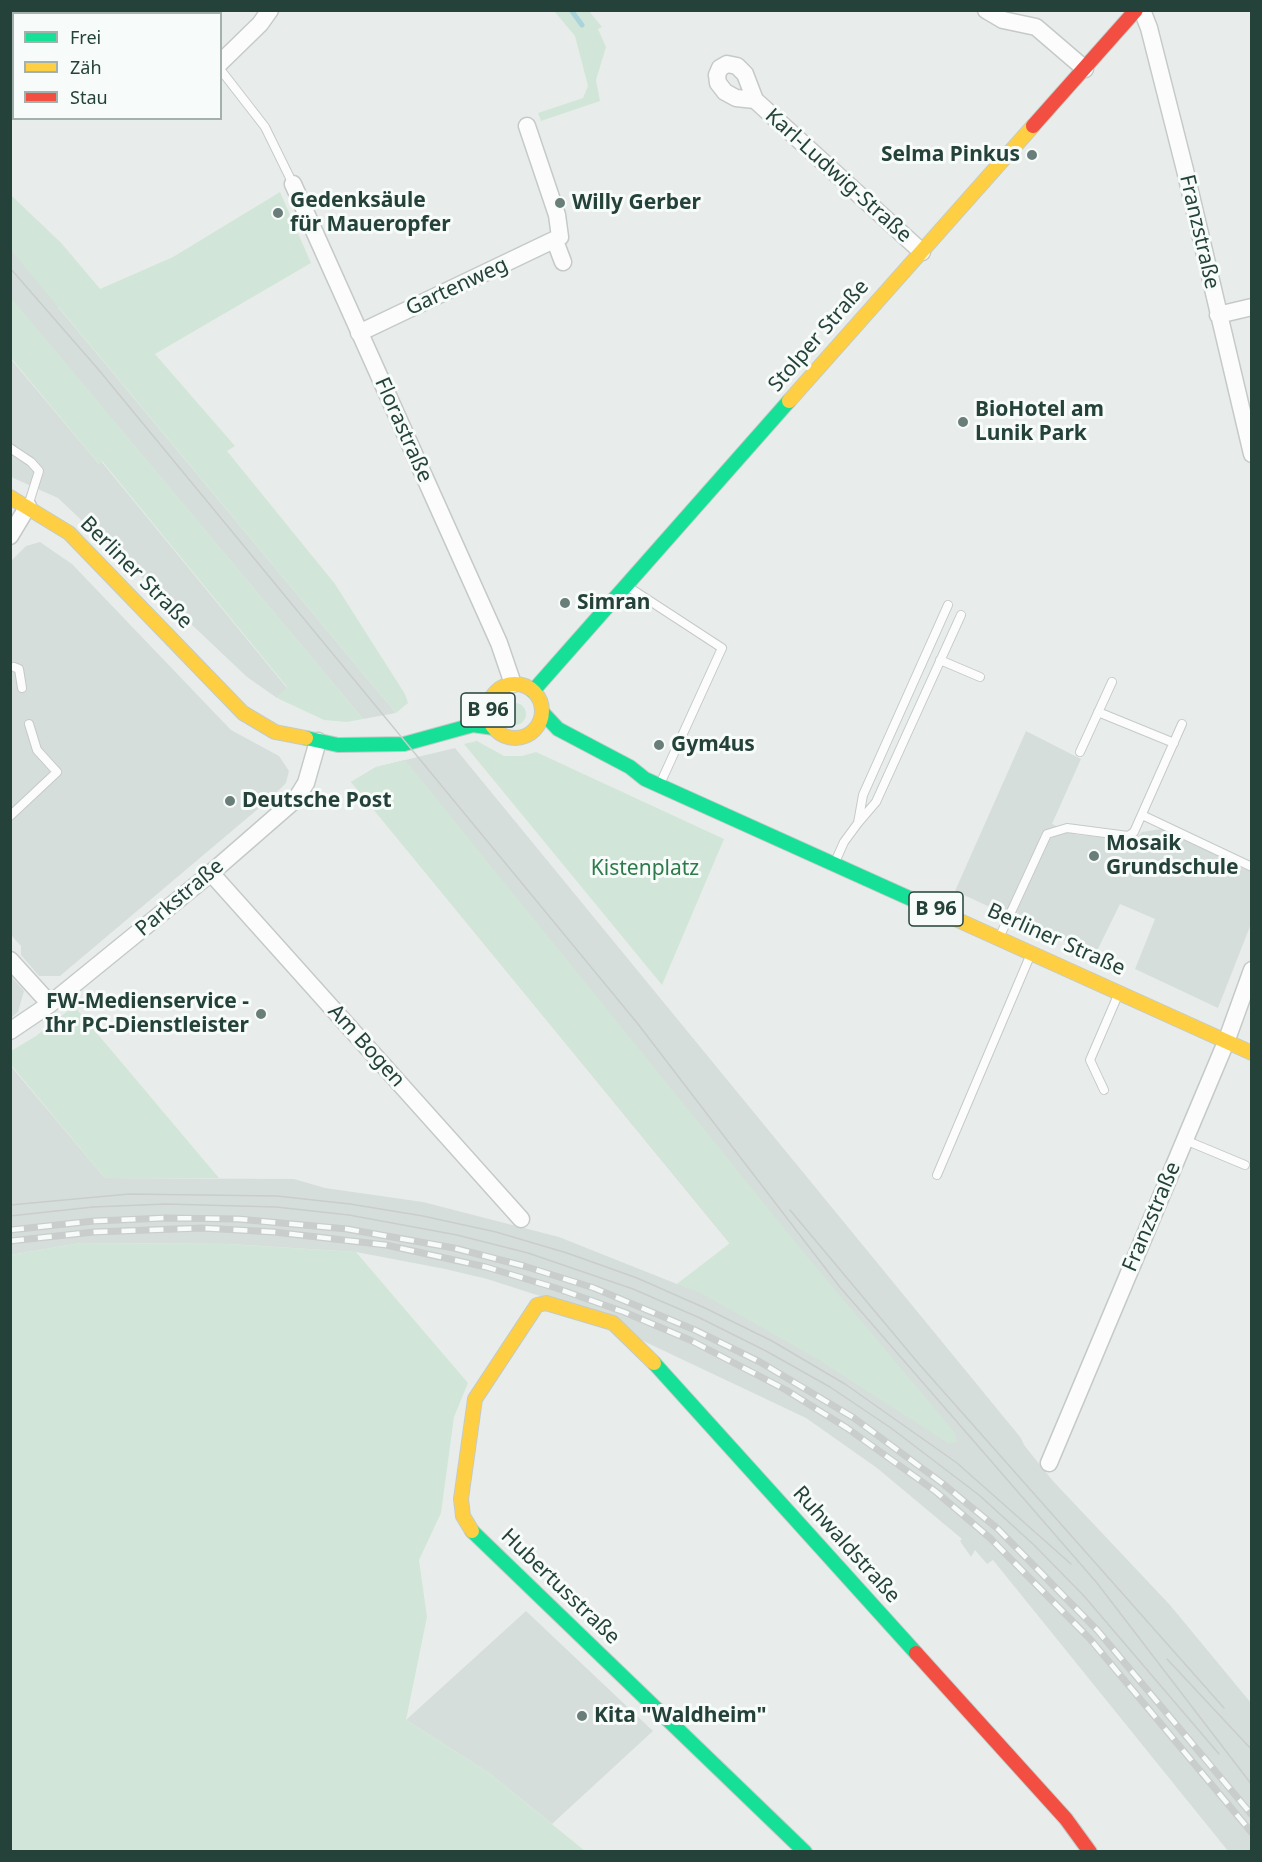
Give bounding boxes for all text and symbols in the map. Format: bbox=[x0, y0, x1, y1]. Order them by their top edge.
legend bbox=[12, 12, 222, 120]
text: Frei bbox=[70, 25, 101, 49]
text: Zäh bbox=[70, 55, 102, 79]
text: Stau bbox=[70, 85, 108, 109]
street label: Karl-Ludwig-Straße bbox=[760, 104, 916, 248]
place label: Selma Pinkus bbox=[881, 142, 1020, 168]
marker: Selma Pinkus bbox=[1025, 148, 1039, 162]
street label: Franzstraße bbox=[1174, 172, 1224, 292]
place label: Gedenksäule für Maueropfer bbox=[290, 188, 451, 238]
place label: Willy Gerber bbox=[572, 190, 701, 216]
marker: Willy Gerber bbox=[553, 196, 567, 210]
marker: Gedenksäule für Maueropfer bbox=[271, 206, 285, 220]
street label: Gartenweg bbox=[402, 252, 512, 322]
street label: Stolper Straße bbox=[763, 275, 875, 397]
street label: Florastraße bbox=[369, 374, 437, 486]
place label: BioHotel am Lunik Park bbox=[975, 397, 1104, 447]
marker: BioHotel am Lunik Park bbox=[956, 415, 970, 429]
street label: Berliner Straße bbox=[75, 512, 197, 634]
place label: Simran bbox=[577, 590, 651, 616]
marker: Simran bbox=[558, 596, 572, 610]
road number: B 96 bbox=[461, 693, 515, 727]
place label: Gym4us bbox=[671, 732, 755, 758]
marker: Gym4us bbox=[652, 738, 666, 752]
place label: Deutsche Post bbox=[242, 788, 392, 814]
marker: Deutsche Post bbox=[223, 794, 237, 808]
place label: Mosaik Grundschule bbox=[1106, 831, 1239, 881]
marker: Mosaik Grundschule bbox=[1087, 849, 1101, 863]
street label: Parkstraße bbox=[131, 854, 229, 942]
park label: Kistenplatz bbox=[591, 856, 699, 882]
road number: B 96 bbox=[909, 892, 963, 926]
street label: Berliner Straße bbox=[983, 898, 1129, 982]
place label: FW-Medienservice - Ihr PC-Dienstleister bbox=[45, 989, 249, 1039]
street label: Am Bogen bbox=[322, 999, 410, 1093]
marker: FW-Medienservice - Ihr PC-Dienstleister bbox=[254, 1007, 268, 1021]
street label: Franzstraße bbox=[1118, 1158, 1186, 1276]
street label: Ruhwaldstraße bbox=[787, 1481, 905, 1609]
street label: Hubertusstraße bbox=[495, 1524, 625, 1650]
place label: Kita "Waldheim" bbox=[594, 1703, 767, 1729]
marker: Kita "Waldheim" bbox=[575, 1709, 589, 1723]

